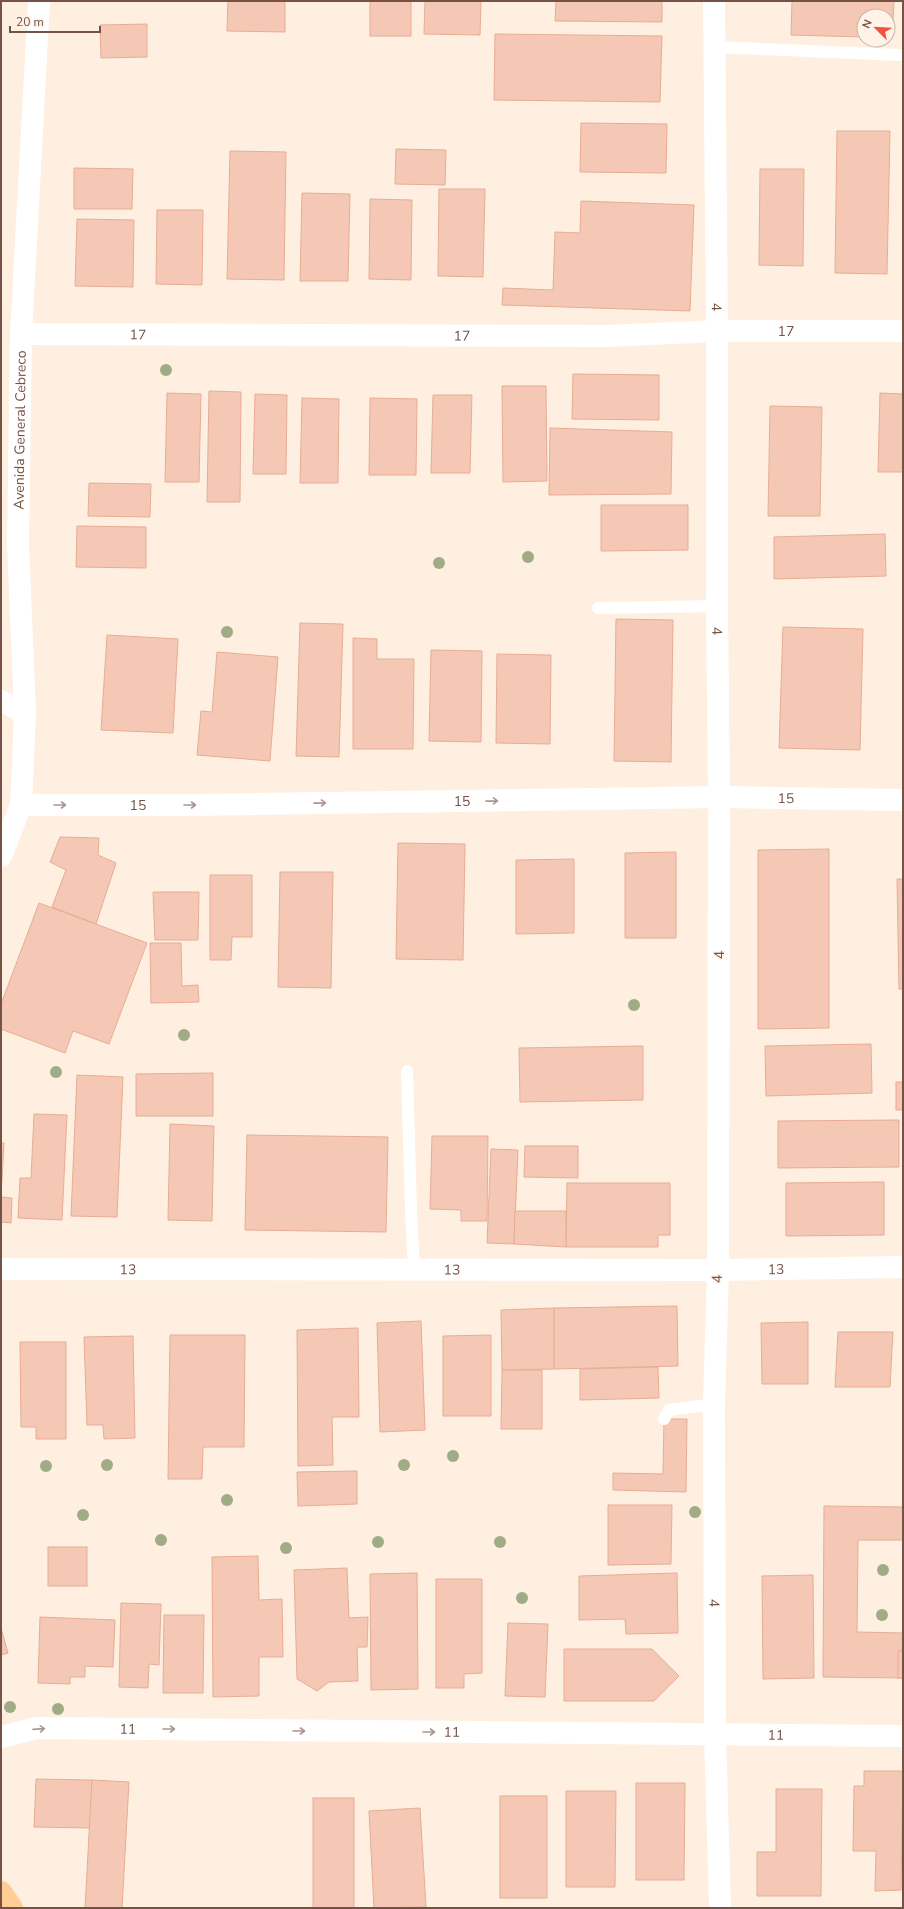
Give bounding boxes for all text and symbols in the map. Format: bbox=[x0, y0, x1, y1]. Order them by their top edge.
scale bar bbox=[10, 8, 100, 34]
north arrow bbox=[856, 8, 896, 48]
text: 20 m bbox=[16, 14, 44, 30]
text: N bbox=[859, 17, 876, 31]
street label: 4 bbox=[707, 303, 726, 311]
street label: 17 bbox=[777, 322, 794, 341]
street label: 17 bbox=[130, 325, 146, 344]
street label: 17 bbox=[454, 326, 470, 345]
street label: Avenida General Cebreco bbox=[9, 350, 30, 510]
street label: 4 bbox=[708, 627, 727, 635]
street label: 15 bbox=[777, 788, 794, 808]
street label: 15 bbox=[453, 791, 471, 811]
street label: 15 bbox=[130, 796, 146, 815]
one-way arrow bbox=[485, 797, 498, 804]
one-way arrow bbox=[313, 799, 326, 807]
one-way arrow bbox=[53, 801, 66, 809]
one-way arrow bbox=[183, 801, 196, 809]
street label: 4 bbox=[710, 951, 729, 959]
street label: 13 bbox=[767, 1259, 785, 1279]
street label: 13 bbox=[120, 1260, 136, 1279]
street label: 13 bbox=[444, 1260, 460, 1279]
street label: 4 bbox=[707, 1275, 727, 1283]
street label: 4 bbox=[705, 1599, 724, 1607]
street label: 11 bbox=[119, 1719, 136, 1738]
street label: 11 bbox=[443, 1722, 460, 1741]
one-way arrow bbox=[32, 1725, 45, 1732]
street label: 11 bbox=[767, 1725, 784, 1744]
one-way arrow bbox=[162, 1726, 175, 1733]
one-way arrow bbox=[292, 1727, 305, 1734]
one-way arrow bbox=[422, 1728, 435, 1736]

